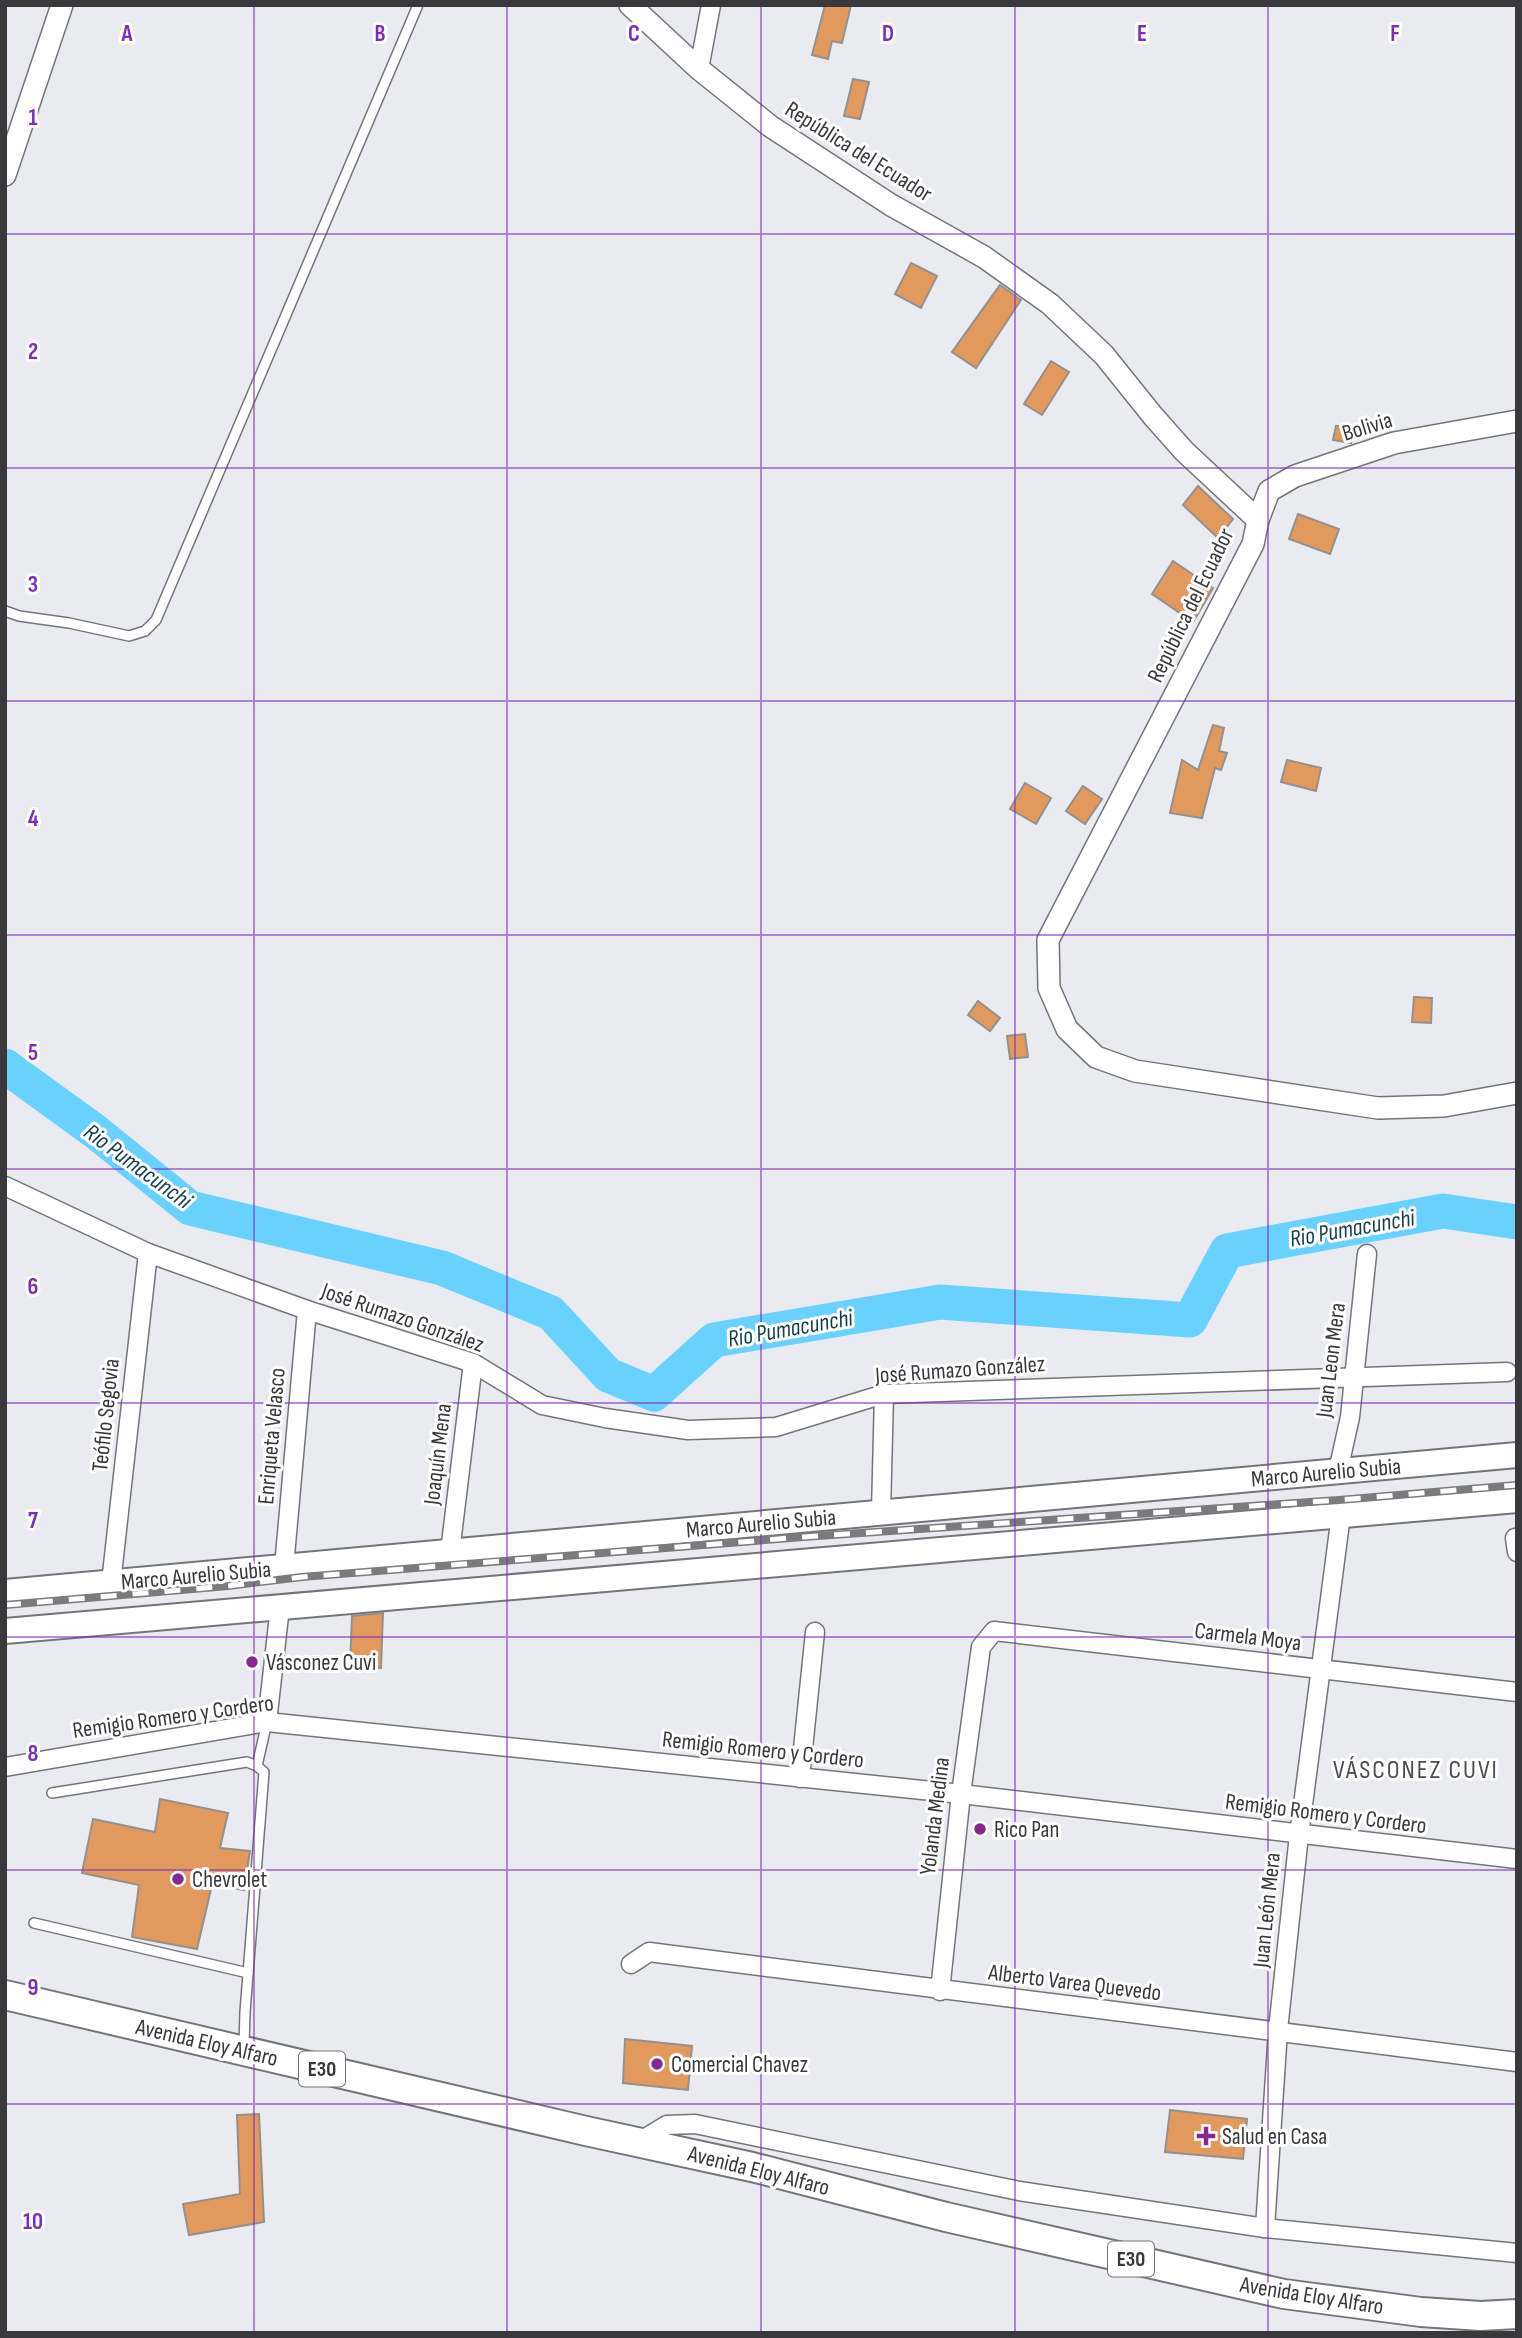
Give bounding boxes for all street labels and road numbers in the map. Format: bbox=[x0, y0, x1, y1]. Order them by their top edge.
street label: República del Ecuador bbox=[780, 95, 938, 209]
street label: Bolivia bbox=[1339, 406, 1396, 448]
street label: República del Ecuador bbox=[1141, 523, 1241, 687]
street label: José Rumazo González bbox=[317, 1277, 488, 1359]
street label: Juan Leon Mera bbox=[1310, 1301, 1352, 1420]
street label: José Rumazo González bbox=[873, 1350, 1046, 1390]
street label: Teófilo Segovia bbox=[86, 1357, 126, 1473]
street label: Enriqueta Velasco bbox=[252, 1367, 292, 1505]
street label: Joaquín Mena bbox=[418, 1402, 458, 1507]
street label: Marco Aurelio Subia bbox=[1250, 1452, 1402, 1493]
street label: Marco Aurelio Subia bbox=[685, 1503, 837, 1544]
street label: Marco Aurelio Subia bbox=[120, 1555, 272, 1596]
street label: Carmela Moya bbox=[1193, 1617, 1303, 1657]
street label: Remigio Romero y Cordero bbox=[71, 1689, 275, 1745]
street label: Remigio Romero y Cordero bbox=[661, 1725, 865, 1775]
street label: Yolanda Medina bbox=[914, 1756, 956, 1877]
street label: Remigio Romero y Cordero bbox=[1224, 1788, 1428, 1840]
street label: Juan León Mera bbox=[1247, 1851, 1287, 1970]
street label: Alberto Varea Quevedo bbox=[986, 1958, 1163, 2007]
street label: Avenida Eloy Alfaro bbox=[132, 2013, 280, 2073]
road number: E30 bbox=[299, 2052, 345, 2086]
street label: Avenida Eloy Alfaro bbox=[684, 2140, 832, 2202]
road number: E30 bbox=[1108, 2242, 1154, 2276]
street label: Avenida Eloy Alfaro bbox=[1237, 2271, 1386, 2321]

